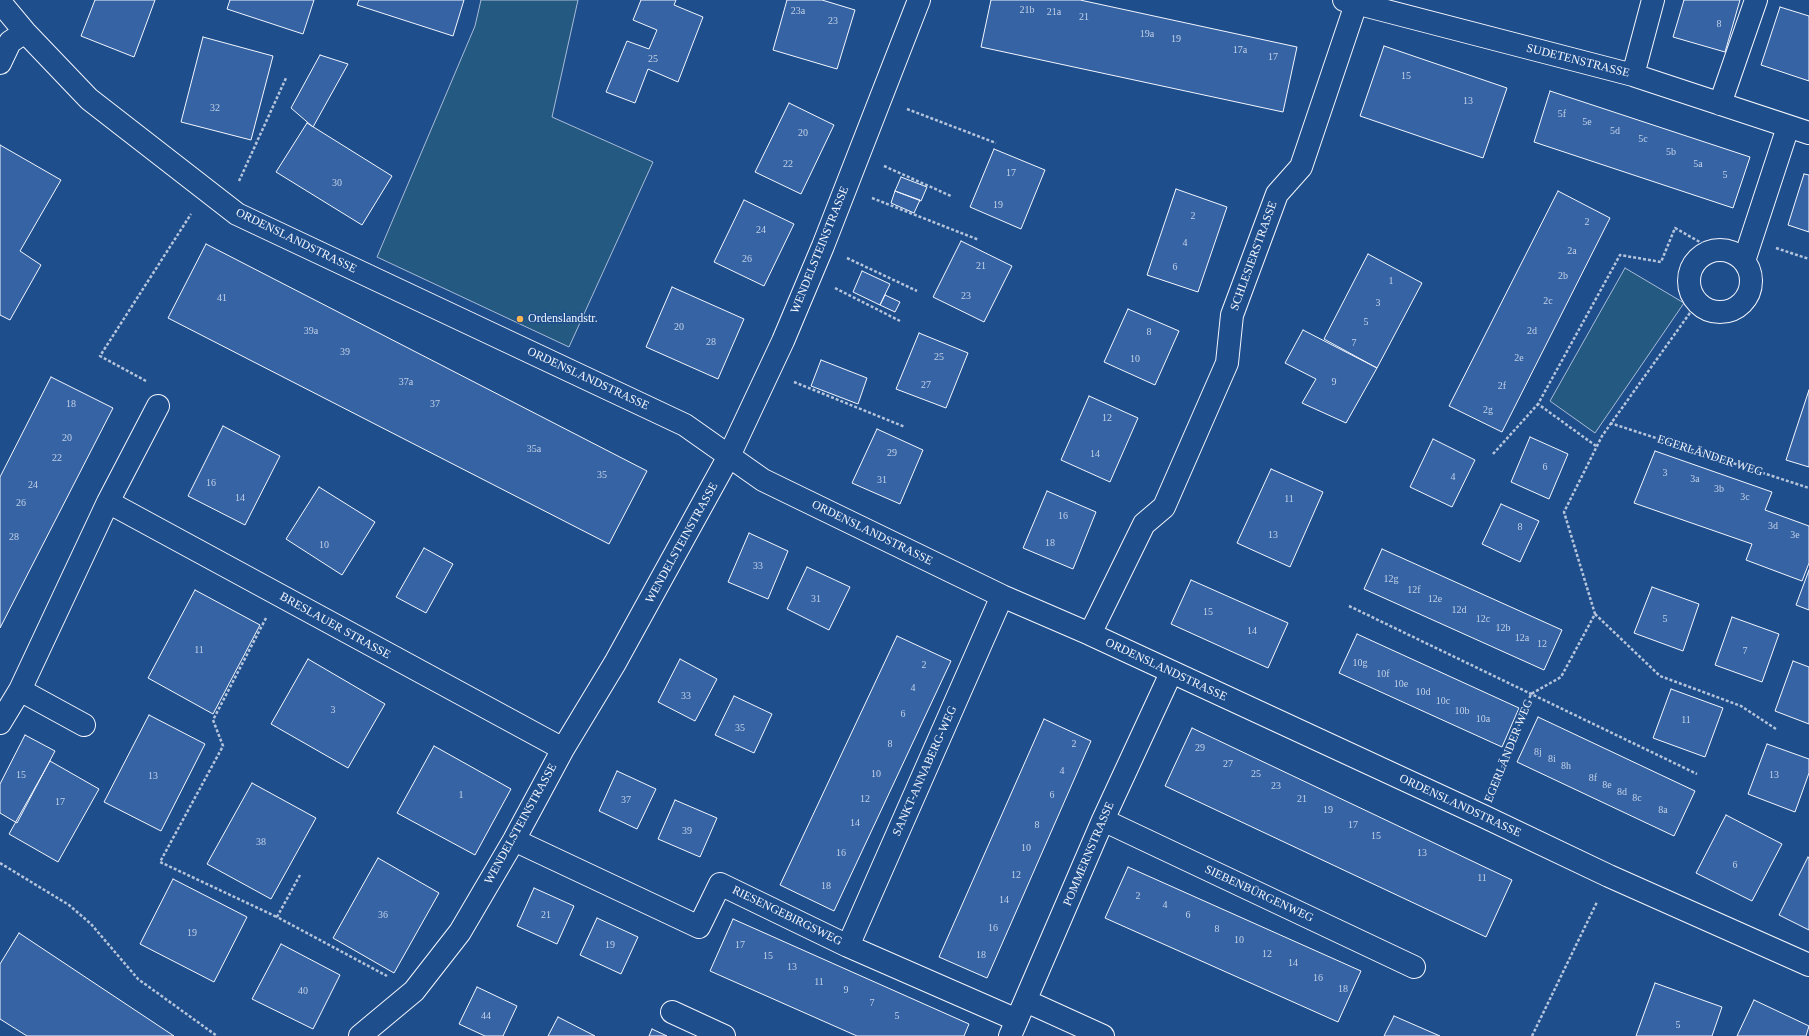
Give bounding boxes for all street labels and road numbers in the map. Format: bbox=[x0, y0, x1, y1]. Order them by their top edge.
street label: SUDETENSTRASSE bbox=[1525, 41, 1631, 81]
street label: WENDELSTEINSTRASSE bbox=[788, 184, 852, 316]
street label: SCHLESIERSTRASSE bbox=[1228, 199, 1280, 313]
street label: ORDENSLANDSTRASSE bbox=[233, 205, 359, 277]
street label: ORDENSLANDSTRASSE bbox=[525, 344, 651, 414]
street label: EGERLÄNDER WEG bbox=[1655, 432, 1765, 480]
street label: WENDELSTEINSTRASSE bbox=[643, 480, 721, 606]
street label: ORDENSLANDSTRASSE bbox=[809, 497, 935, 569]
street label: BRESLAUER STRASSE bbox=[277, 590, 393, 662]
street label: ORDENSLANDSTRASSE bbox=[1103, 635, 1229, 705]
street label: EGERLÄNDER WEG bbox=[1482, 697, 1536, 805]
street label: SANKT-ANNABERG-WEG bbox=[890, 704, 960, 838]
street label: WENDELSTEINSTRASSE bbox=[482, 761, 560, 887]
street label: ORDENSLANDSTRASSE bbox=[1397, 771, 1523, 841]
street label: POMMERNSTRASSE bbox=[1060, 800, 1118, 908]
street label: SIEBENBÜRGENWEG bbox=[1202, 862, 1316, 926]
street label: RIESENGEBIRGSWEG bbox=[730, 883, 844, 949]

